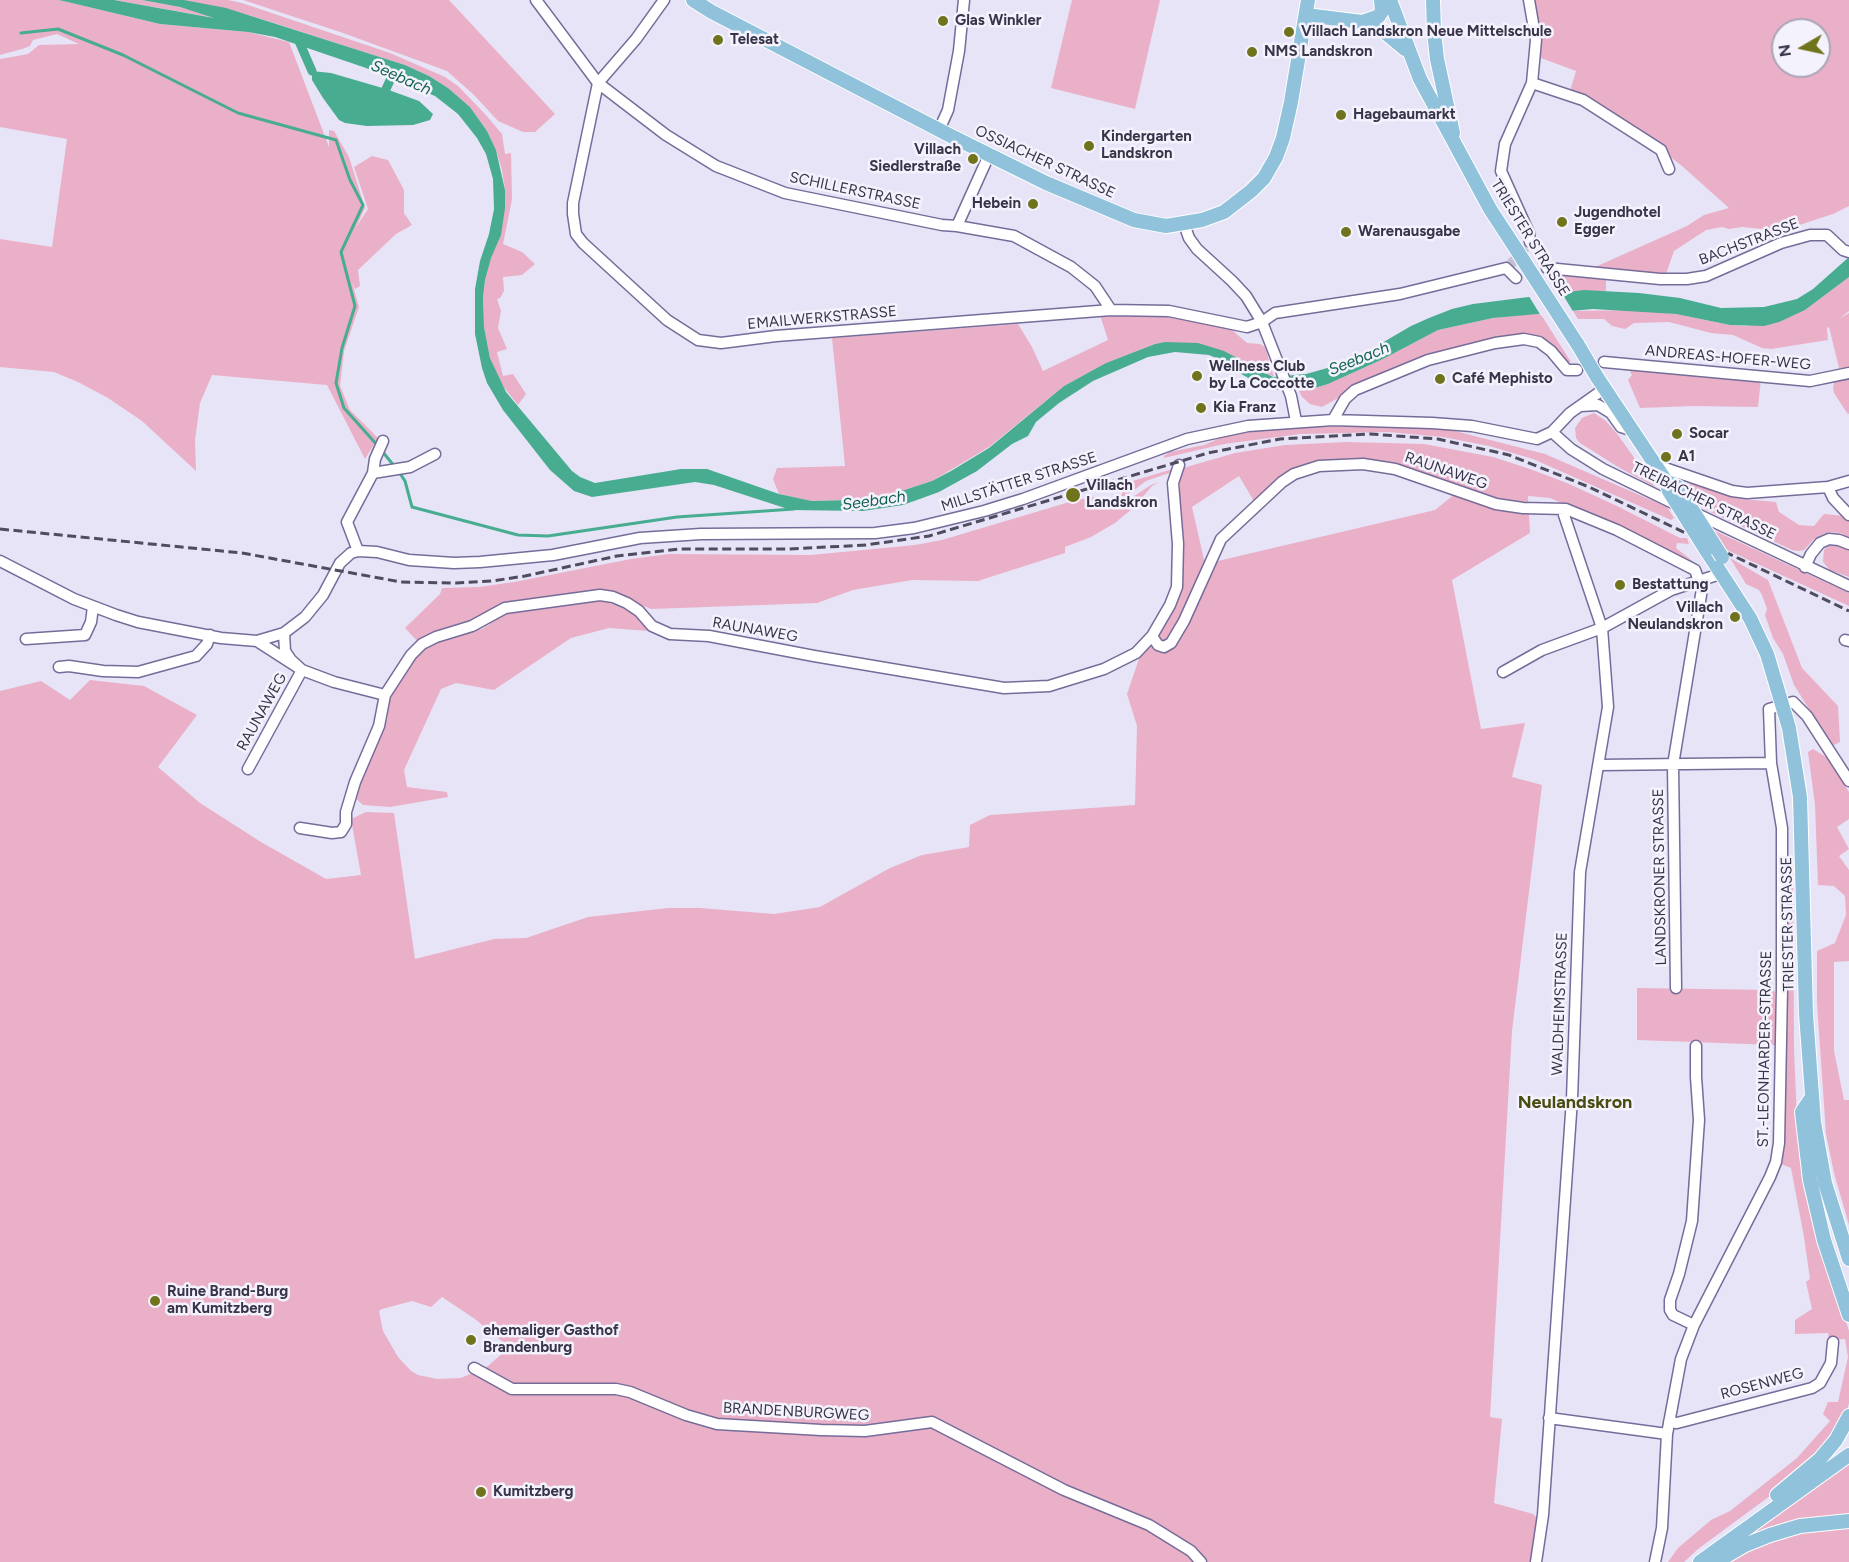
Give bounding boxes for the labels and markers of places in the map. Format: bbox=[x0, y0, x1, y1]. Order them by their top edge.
place label: Glas Winkler bbox=[955, 12, 1041, 30]
marker: Glas Winkler bbox=[936, 14, 950, 28]
place label: Villach Landskron Neue Mittelschule bbox=[1301, 23, 1552, 41]
marker: Villach Landskron Neue Mittelschule bbox=[1282, 25, 1296, 39]
place label: Telesat bbox=[730, 31, 779, 49]
marker: Telesat bbox=[711, 33, 725, 47]
place label: NMS Landskron bbox=[1264, 43, 1373, 61]
marker: NMS Landskron bbox=[1245, 45, 1259, 59]
place label: Hagebaumarkt bbox=[1353, 106, 1456, 124]
marker: Hagebaumarkt bbox=[1334, 108, 1348, 122]
place label: Kindergarten Landskron bbox=[1101, 128, 1192, 163]
marker: Kindergarten Landskron bbox=[1082, 139, 1096, 153]
place label: Villach Siedlerstraße bbox=[869, 141, 961, 176]
marker: Villach Siedlerstraße bbox=[966, 152, 980, 166]
place label: Hebein bbox=[972, 195, 1021, 213]
marker: Hebein bbox=[1026, 197, 1040, 211]
place label: Jugendhotel Egger bbox=[1574, 204, 1661, 239]
marker: Jugendhotel Egger bbox=[1555, 215, 1569, 229]
place label: Warenausgabe bbox=[1358, 223, 1460, 241]
marker: Warenausgabe bbox=[1339, 225, 1353, 239]
place label: Wellness Club by La Coccotte bbox=[1209, 358, 1314, 393]
marker: Wellness Club by La Coccotte bbox=[1190, 369, 1204, 383]
place label: Café Mephisto bbox=[1452, 370, 1553, 388]
marker: Café Mephisto bbox=[1433, 372, 1447, 386]
place label: Kia Franz bbox=[1213, 399, 1276, 417]
marker: Kia Franz bbox=[1194, 401, 1208, 415]
place label: Socar bbox=[1689, 425, 1729, 443]
marker: Socar bbox=[1670, 427, 1684, 441]
place label: A1 bbox=[1678, 448, 1695, 466]
marker: A1 bbox=[1659, 450, 1673, 464]
place label: Villach Landskron bbox=[1086, 477, 1157, 512]
marker: Villach Landskron bbox=[1064, 486, 1082, 504]
place label: Bestattung bbox=[1632, 576, 1708, 594]
marker: Bestattung bbox=[1613, 578, 1627, 592]
place label: Villach Neulandskron bbox=[1627, 599, 1723, 634]
marker: Villach Neulandskron bbox=[1728, 610, 1742, 624]
place label: Ruine Brand-Burg am Kumitzberg bbox=[167, 1283, 288, 1318]
marker: Ruine Brand-Burg am Kumitzberg bbox=[148, 1294, 162, 1308]
place label: ehemaliger Gasthof Brandenburg bbox=[483, 1322, 619, 1357]
marker: ehemaliger Gasthof Brandenburg bbox=[464, 1333, 478, 1347]
place label: Kumitzberg bbox=[493, 1483, 574, 1501]
marker: Kumitzberg bbox=[474, 1485, 488, 1499]

